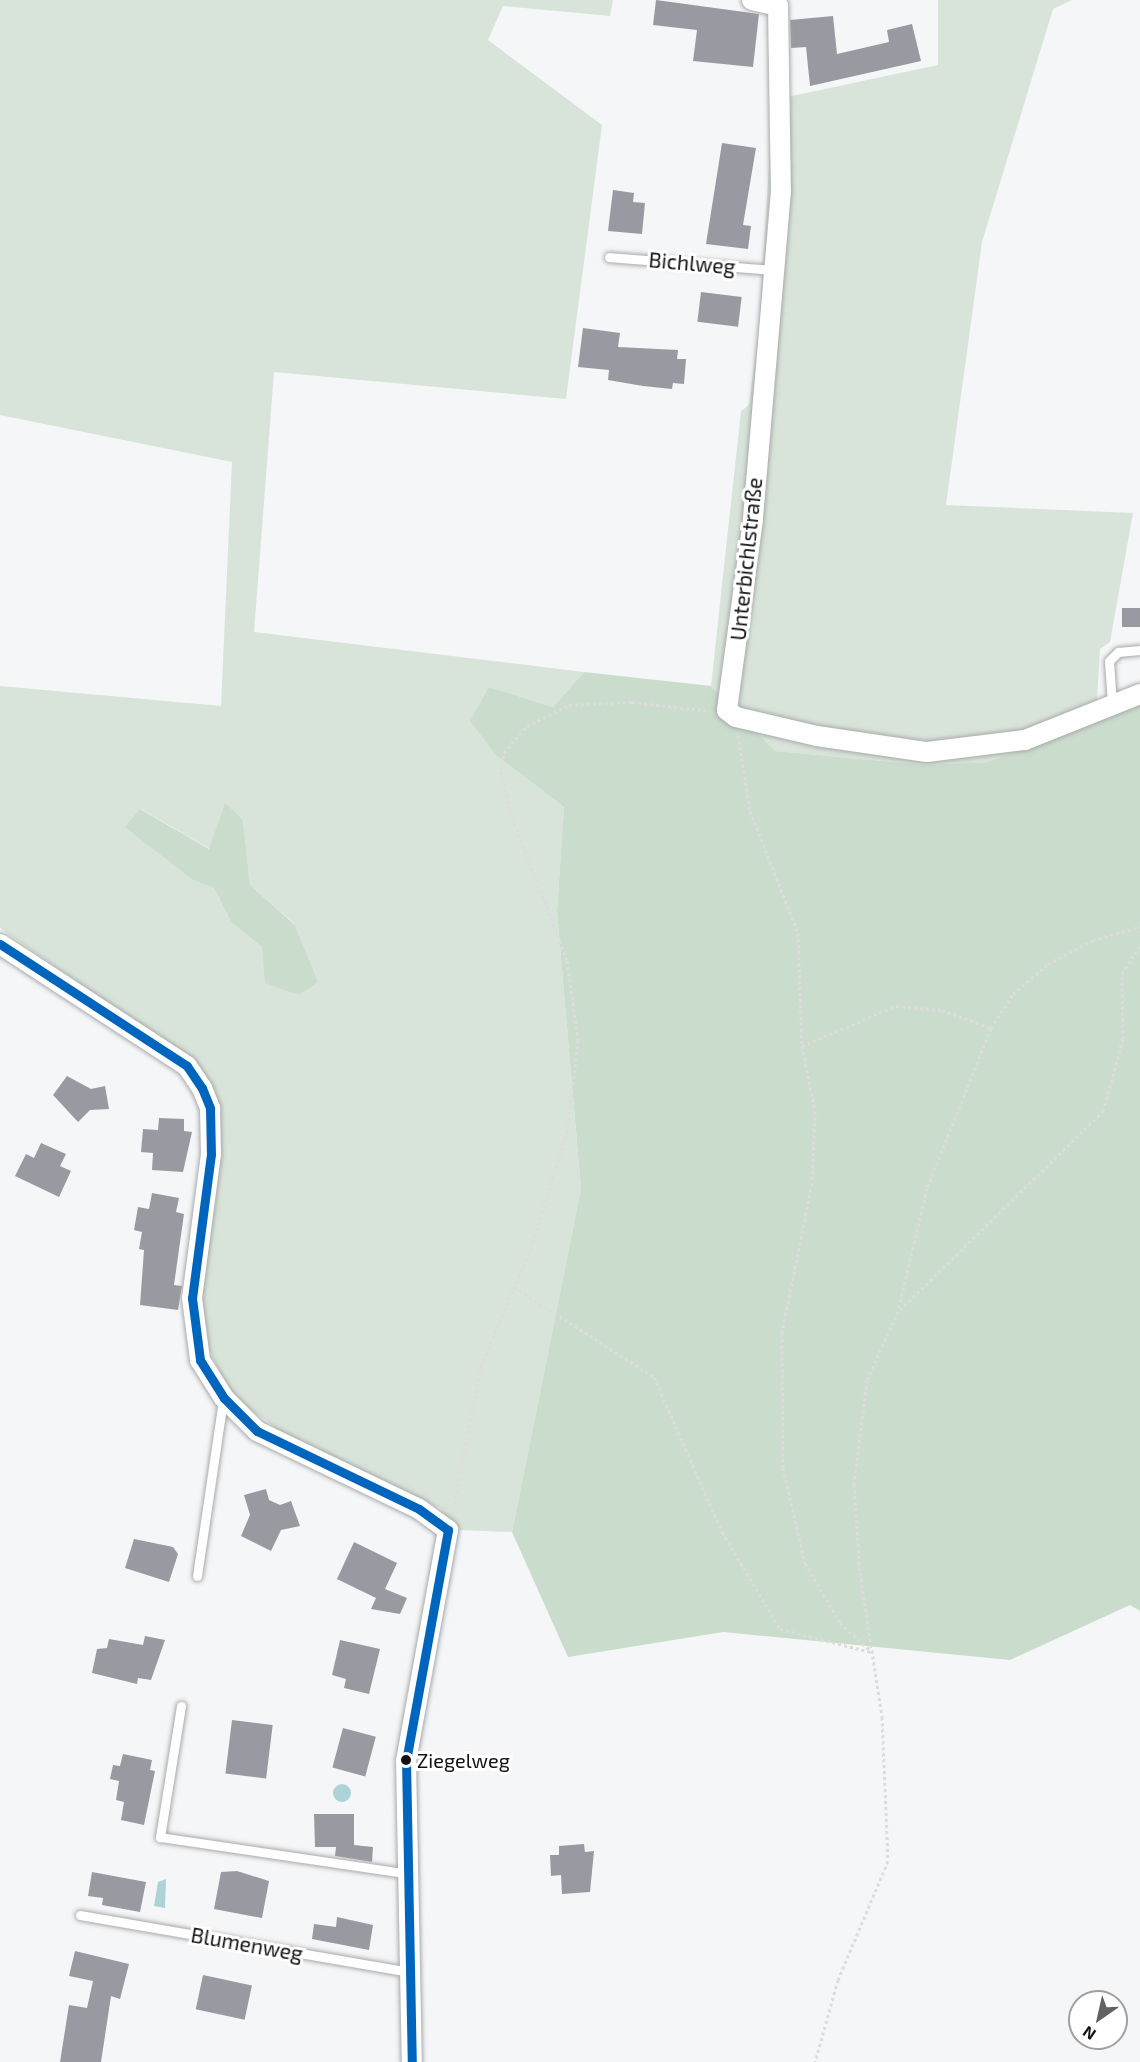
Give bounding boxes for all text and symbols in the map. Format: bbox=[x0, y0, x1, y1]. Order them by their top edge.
street label: Bichlweg bbox=[648, 247, 736, 279]
street label: Unterbichlstraße bbox=[725, 476, 767, 642]
place label: Ziegelweg bbox=[417, 1748, 510, 1772]
marker: Ziegelweg bbox=[400, 1754, 412, 1766]
street label: Blumenweg bbox=[189, 1922, 305, 1966]
north arrow bbox=[1068, 1990, 1128, 2050]
text: N bbox=[1079, 2023, 1099, 2045]

